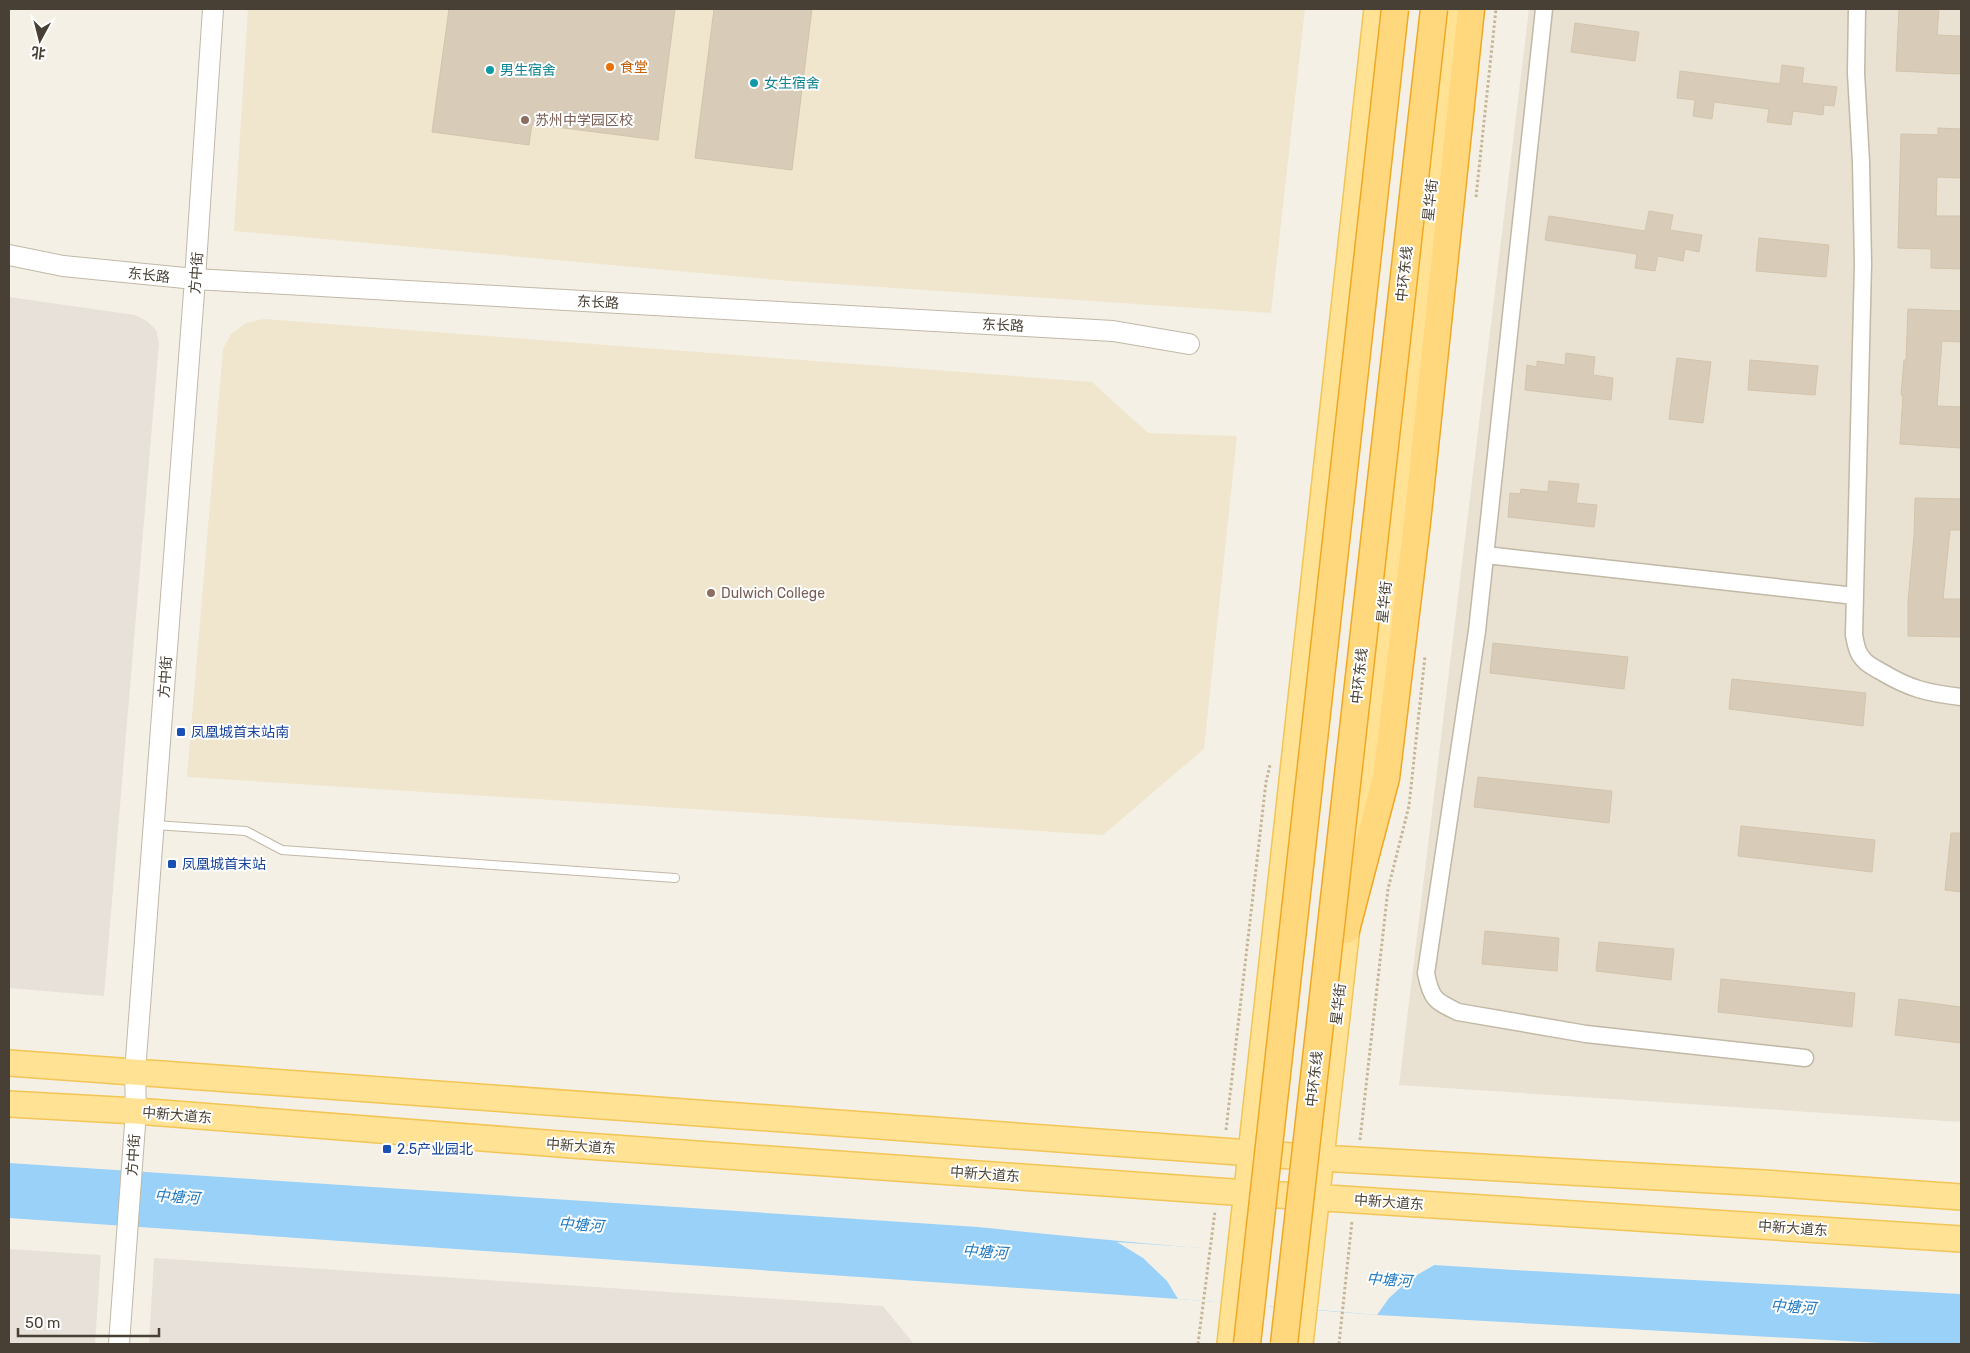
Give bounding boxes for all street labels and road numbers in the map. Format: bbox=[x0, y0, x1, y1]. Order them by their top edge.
street label: 星华街 bbox=[1420, 178, 1441, 222]
street label: 中环东线 bbox=[1393, 245, 1416, 303]
street label: 方中街 bbox=[187, 251, 206, 295]
street label: 东长路 bbox=[127, 265, 171, 286]
street label: 东长路 bbox=[577, 293, 619, 312]
street label: 东长路 bbox=[982, 316, 1024, 335]
street label: 星华街 bbox=[1374, 580, 1395, 624]
street label: 中环东线 bbox=[1348, 647, 1371, 705]
street label: 方中街 bbox=[156, 655, 175, 699]
street label: 星华街 bbox=[1328, 982, 1349, 1026]
street label: 中环东线 bbox=[1303, 1050, 1326, 1108]
street label: 中新大道东 bbox=[141, 1104, 213, 1127]
street label: 方中街 bbox=[124, 1133, 143, 1177]
street label: 中新大道东 bbox=[545, 1136, 616, 1157]
street label: 中新大道东 bbox=[949, 1164, 1020, 1185]
street label: 中新大道东 bbox=[1353, 1192, 1424, 1213]
street label: 中新大道东 bbox=[1757, 1218, 1828, 1239]

